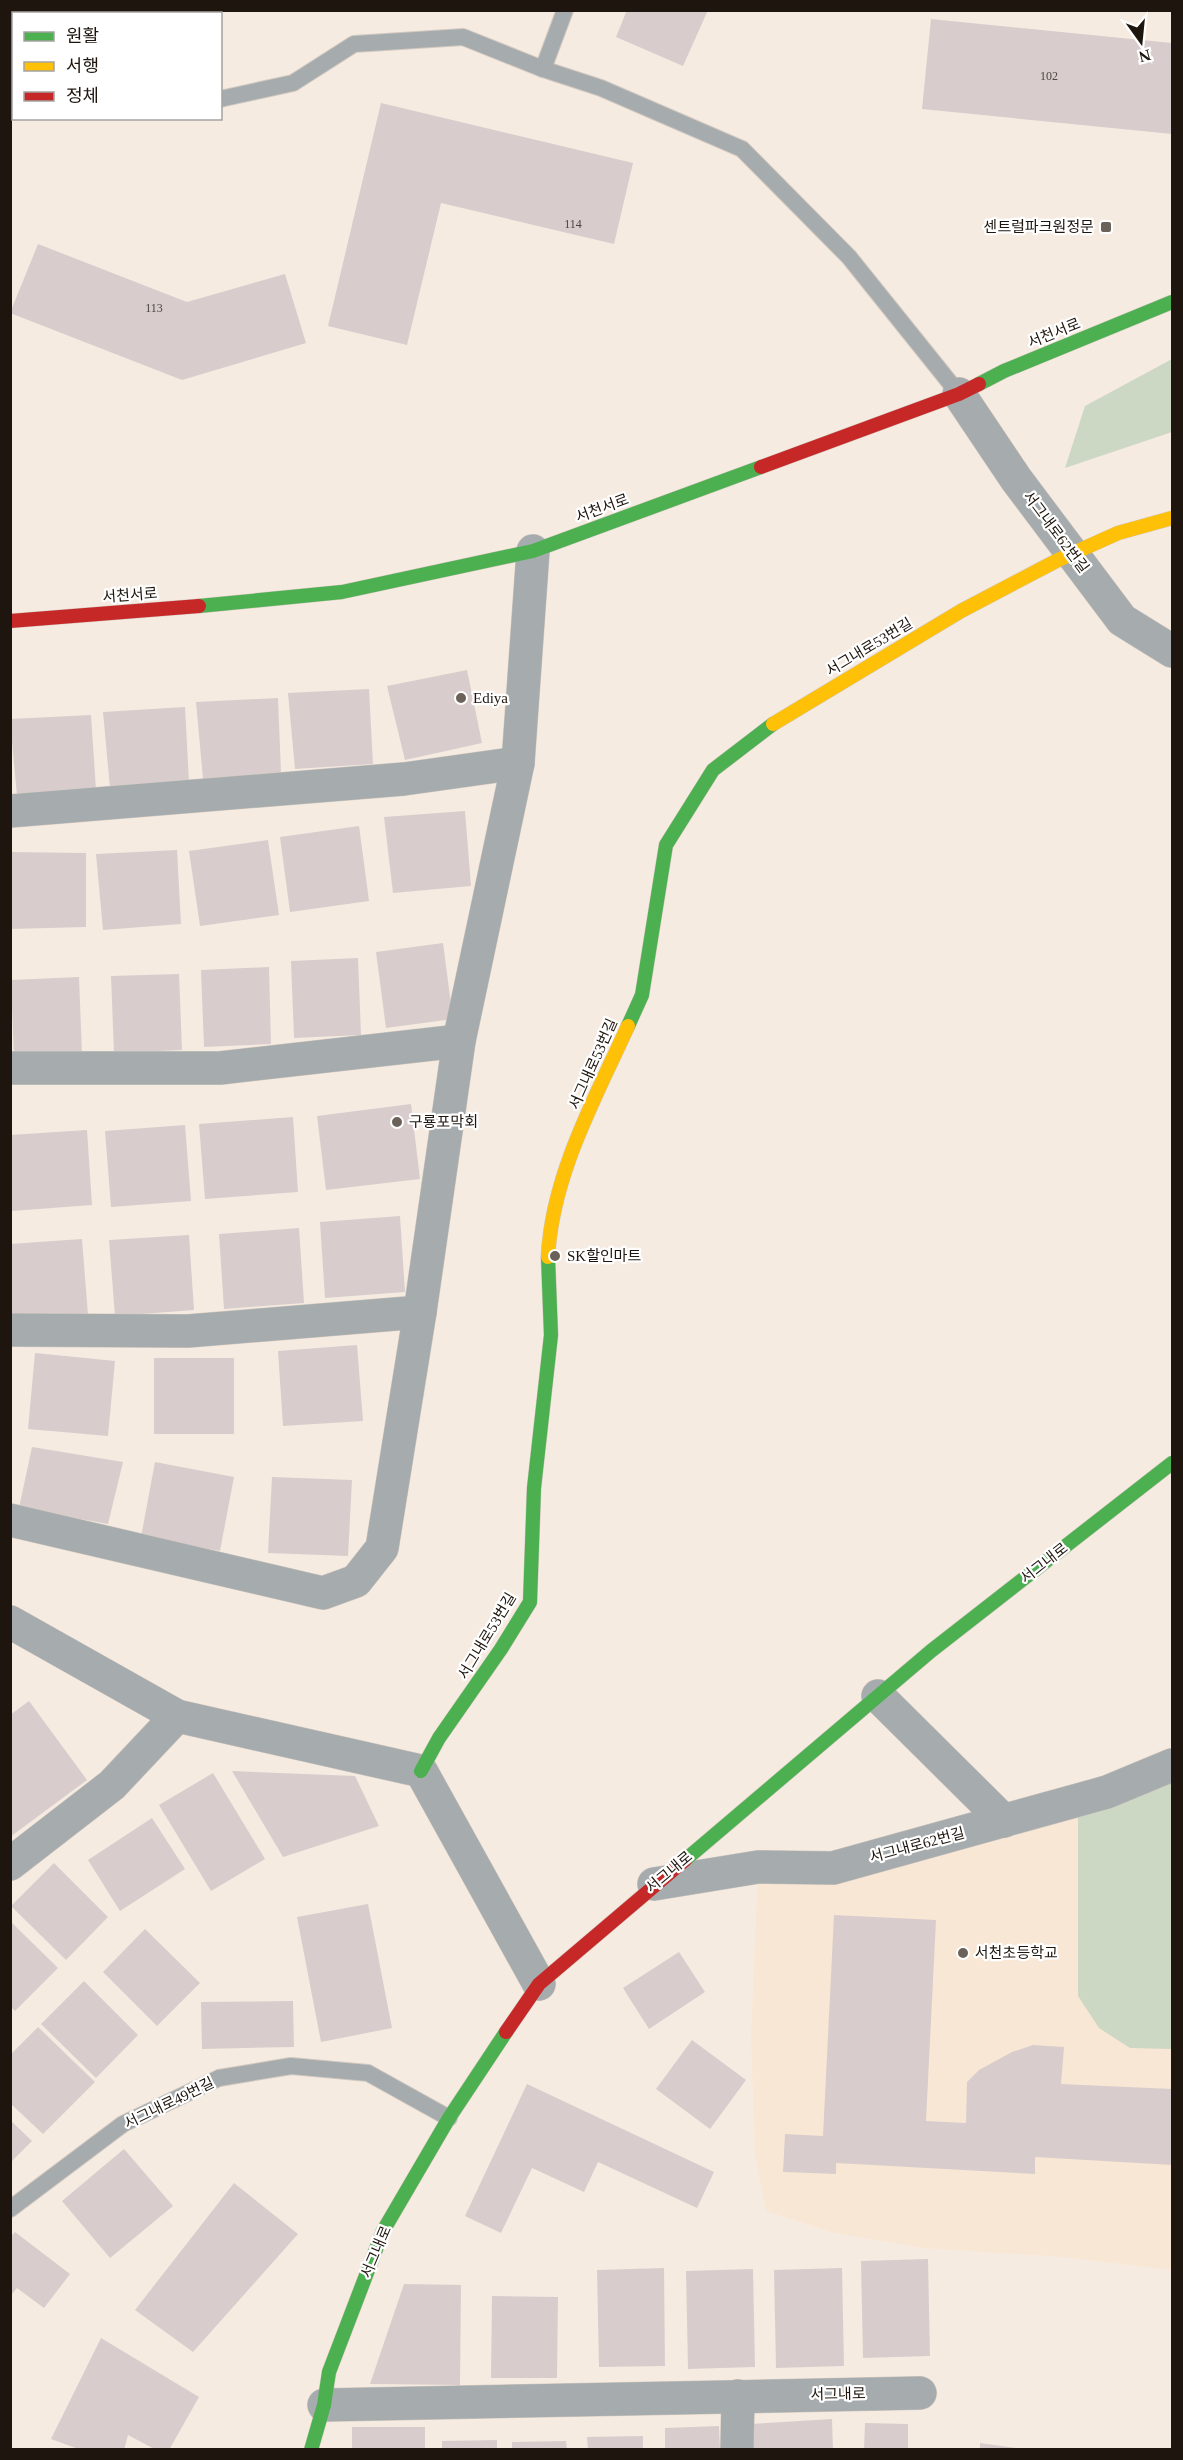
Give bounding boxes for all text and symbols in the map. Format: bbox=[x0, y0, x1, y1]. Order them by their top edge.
legend bbox=[12, 12, 222, 120]
north arrow bbox=[1111, 12, 1171, 72]
text: 원활 bbox=[66, 26, 99, 46]
text: N bbox=[1137, 46, 1153, 66]
text: 서행 bbox=[66, 56, 99, 76]
house number: 102 bbox=[1040, 69, 1058, 83]
text: 정체 bbox=[66, 86, 99, 106]
house number: 114 bbox=[564, 217, 582, 231]
place label: 센트럴파크원정문 bbox=[984, 219, 1094, 235]
marker: 센트럴파크원정문 bbox=[1099, 220, 1113, 234]
house number: 113 bbox=[145, 301, 163, 315]
street label: 서천서로 bbox=[1025, 314, 1083, 351]
street label: 서그내로62번길 bbox=[1020, 488, 1092, 576]
street label: 서천서로 bbox=[573, 490, 631, 525]
street label: 서천서로 bbox=[102, 584, 158, 605]
street label: 서그내로53번길 bbox=[823, 615, 915, 679]
place label: Ediya bbox=[473, 690, 508, 706]
marker: Ediya bbox=[454, 691, 468, 705]
street label: 서그내로53번길 bbox=[566, 1016, 620, 1112]
place label: 구룡포막회 bbox=[409, 1114, 478, 1130]
marker: 구룡포막회 bbox=[390, 1115, 404, 1129]
place label: SK할인마트 bbox=[567, 1247, 642, 1264]
marker: SK할인마트 bbox=[548, 1249, 562, 1263]
street label: 서그내로 bbox=[1017, 1540, 1071, 1586]
street label: 서그내로53번길 bbox=[455, 1590, 519, 1682]
street label: 서그내로62번길 bbox=[868, 1825, 966, 1865]
street label: 서그내로 bbox=[643, 1848, 695, 1896]
place label: 서천초등학교 bbox=[975, 1944, 1058, 1961]
marker: 서천초등학교 bbox=[956, 1946, 970, 1960]
street label: 서그내로49번길 bbox=[122, 2074, 216, 2132]
street label: 서그내로 bbox=[358, 2223, 394, 2281]
street label: 서그내로 bbox=[810, 2386, 866, 2402]

